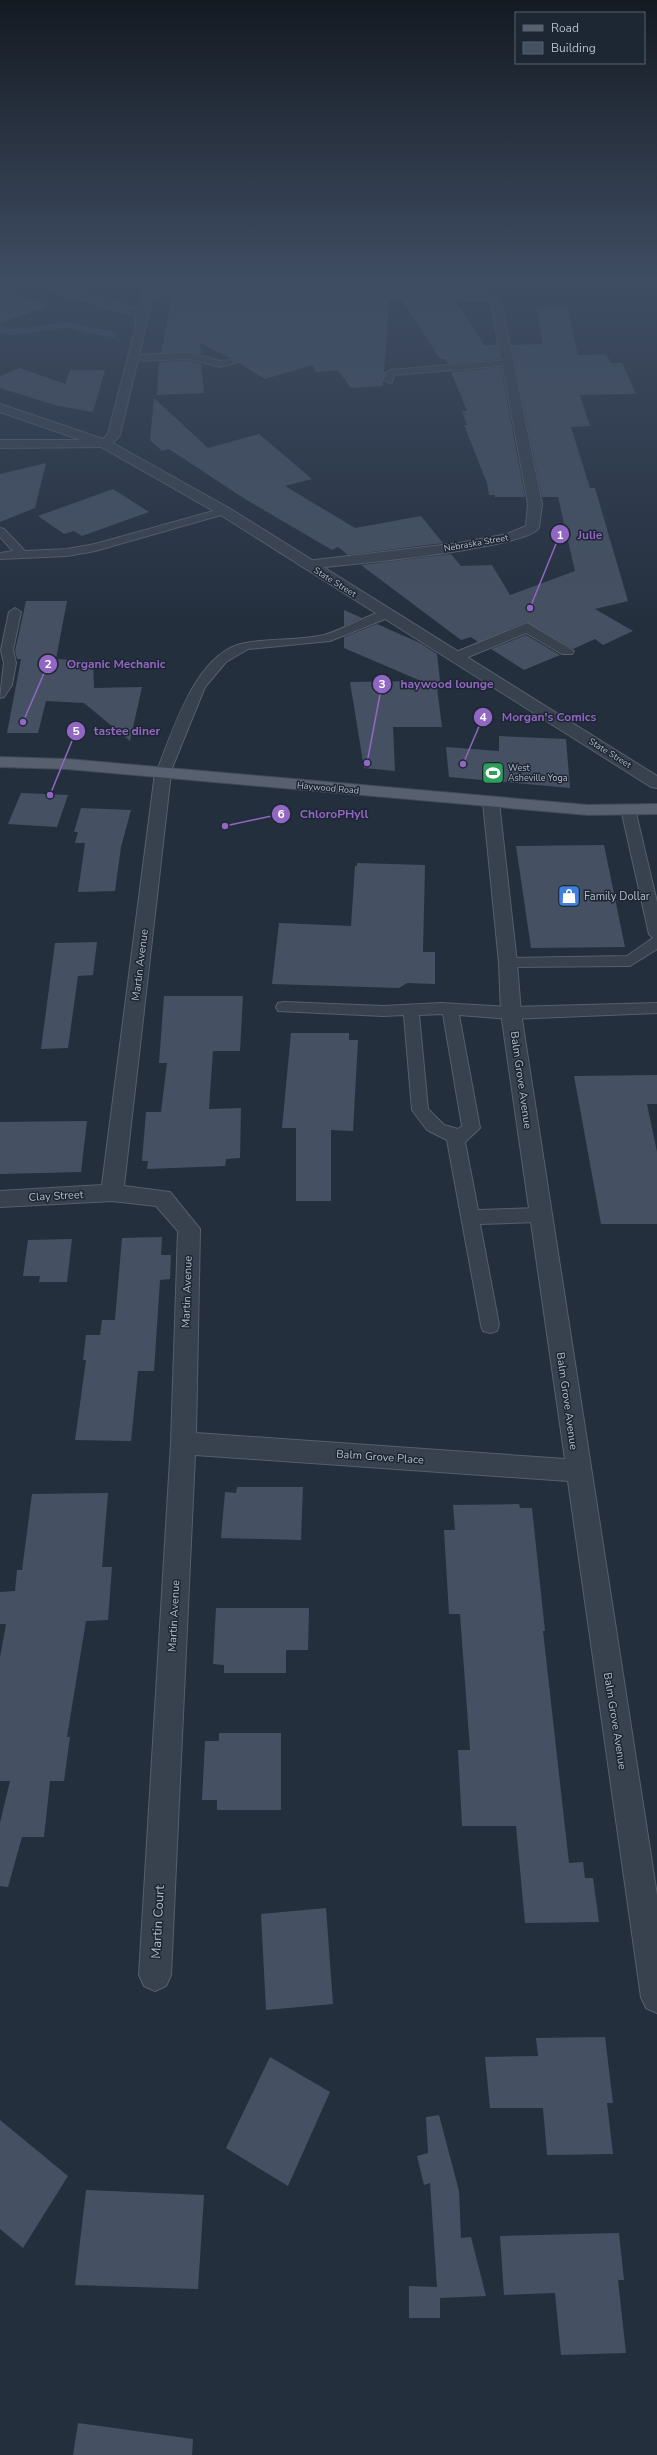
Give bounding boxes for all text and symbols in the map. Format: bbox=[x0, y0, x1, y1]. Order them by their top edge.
legend bbox=[515, 12, 645, 64]
text: Road bbox=[551, 20, 579, 36]
text: Building bbox=[551, 40, 596, 56]
callout: Julie bbox=[550, 522, 610, 546]
text: 1 bbox=[556, 527, 564, 543]
text: Julie bbox=[577, 527, 603, 543]
street label: Nebraska Street bbox=[443, 531, 510, 555]
street label: State Street bbox=[311, 564, 359, 600]
callout: Organic Mechanic bbox=[38, 652, 173, 676]
text: 2 bbox=[44, 656, 52, 672]
text: Organic Mechanic bbox=[67, 656, 166, 672]
callout: haywood lounge bbox=[372, 672, 501, 696]
text: 3 bbox=[378, 676, 386, 692]
text: haywood lounge bbox=[400, 676, 494, 692]
callout: Morgan's Comics bbox=[473, 705, 604, 729]
text: 4 bbox=[479, 709, 487, 725]
text: Morgan's Comics bbox=[502, 709, 596, 725]
callout: tastee diner bbox=[66, 719, 168, 743]
text: 5 bbox=[72, 723, 80, 739]
text: tastee diner bbox=[94, 723, 160, 739]
street label: State Street bbox=[586, 735, 634, 771]
sports icon: West Asheville Yoga bbox=[480, 760, 506, 786]
place label: West Asheville Yoga bbox=[508, 762, 568, 784]
street label: Haywood Road bbox=[296, 779, 360, 797]
callout: ChloroPHyll bbox=[271, 802, 376, 826]
text: 6 bbox=[277, 806, 285, 822]
text: ChloroPHyll bbox=[300, 806, 368, 822]
shop icon: Family Dollar bbox=[556, 883, 582, 909]
place label: Family Dollar bbox=[584, 889, 650, 904]
street label: Martin Avenue bbox=[128, 928, 152, 1002]
street label: Balm Grove Avenue bbox=[507, 1030, 535, 1130]
street label: Clay Street bbox=[28, 1187, 84, 1205]
street label: Martin Avenue bbox=[178, 1255, 196, 1328]
street label: Balm Grove Avenue bbox=[553, 1351, 581, 1451]
street label: Balm Grove Place bbox=[336, 1446, 424, 1468]
street label: Martin Avenue bbox=[165, 1579, 183, 1653]
street label: Balm Grove Avenue bbox=[600, 1671, 630, 1771]
street label: Martin Court bbox=[147, 1884, 169, 1959]

